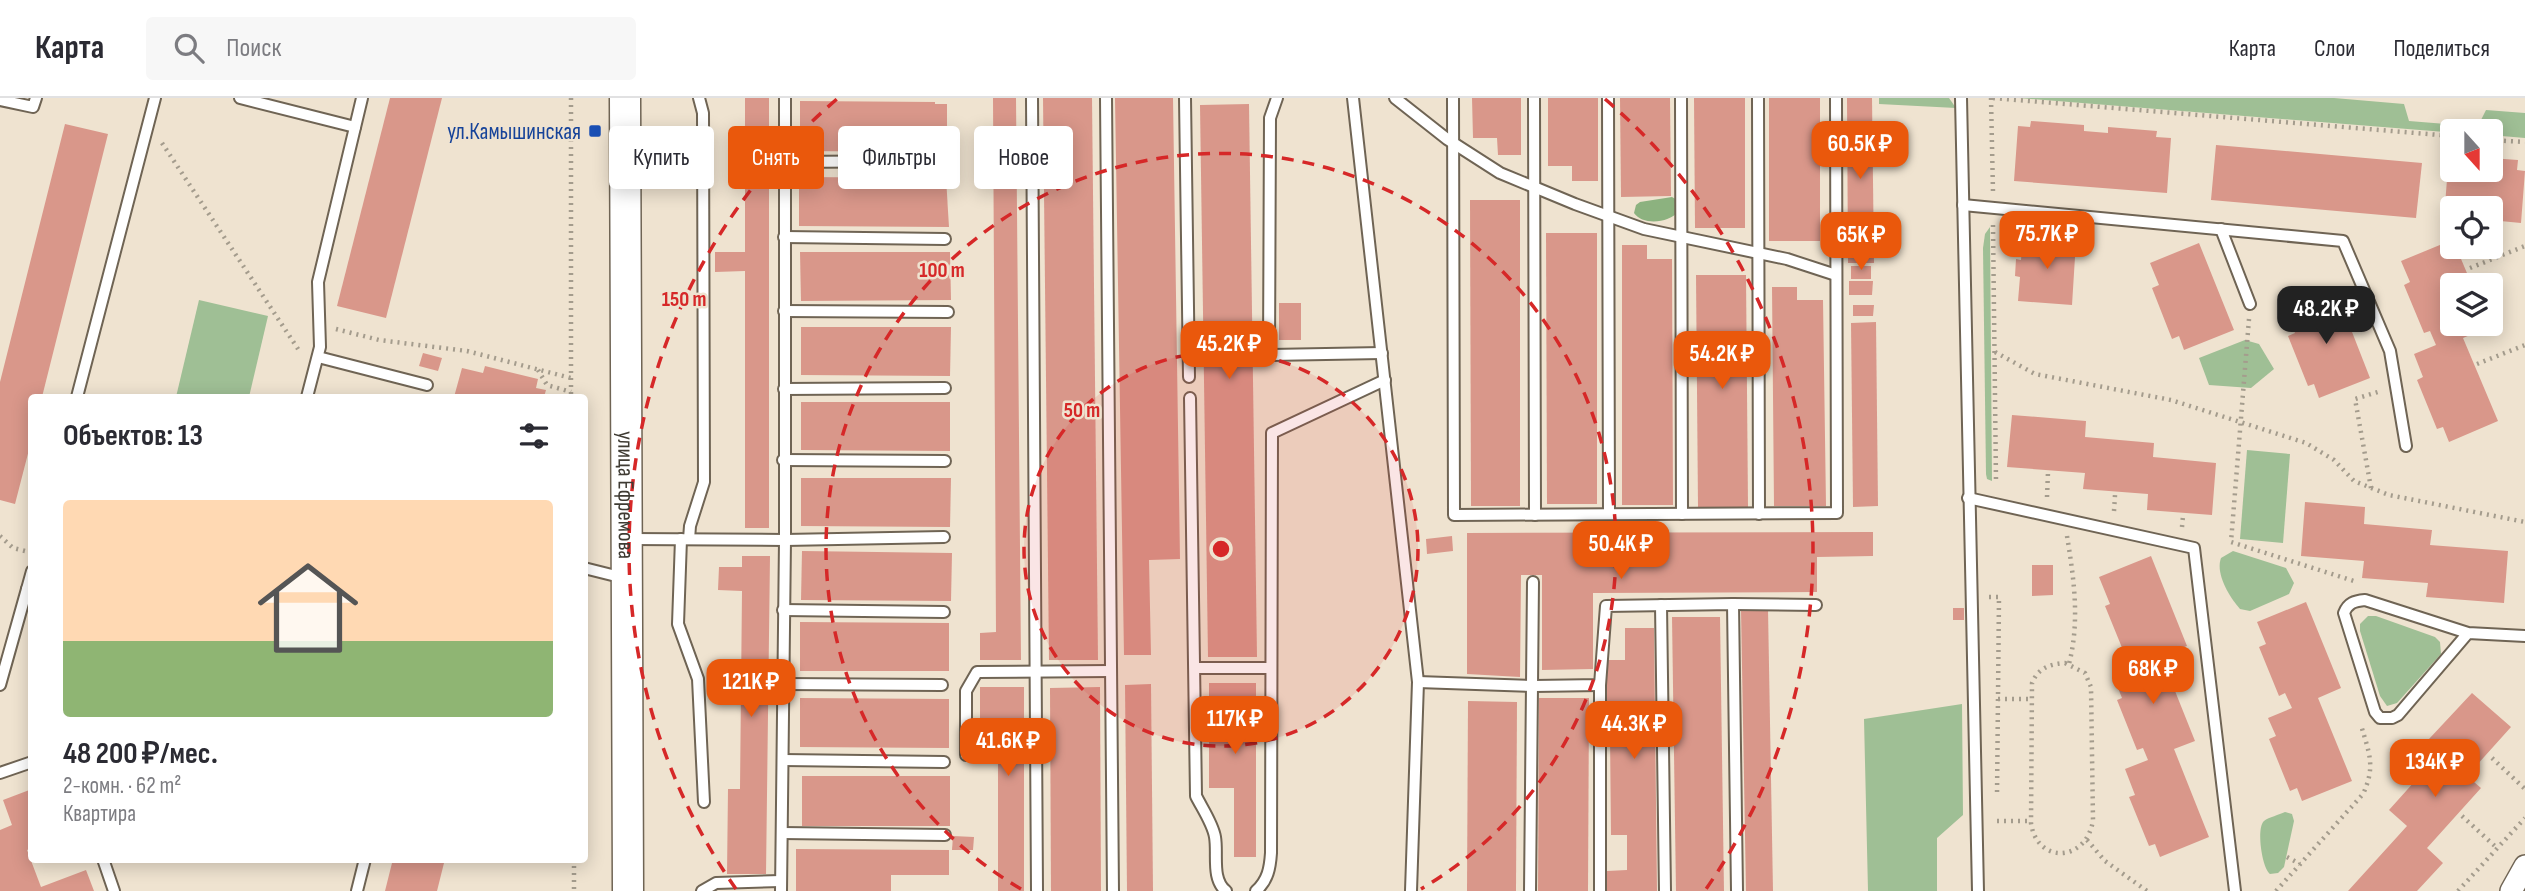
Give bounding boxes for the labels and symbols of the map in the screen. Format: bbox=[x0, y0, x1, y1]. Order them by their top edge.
place label: ул.Камышинская bbox=[447, 118, 581, 146]
north arrow bbox=[2440, 119, 2502, 182]
pin: 60.5K ₽ bbox=[1795, 122, 1925, 181]
marker: ул.Камышинская bbox=[587, 123, 603, 139]
pin: 65K ₽ bbox=[1812, 212, 1910, 272]
pin: 75.7K ₽ bbox=[1982, 212, 2112, 271]
text: 100 m bbox=[919, 258, 965, 283]
pin: 48.2K ₽ bbox=[2261, 286, 2391, 346]
text: 150 m bbox=[662, 287, 706, 312]
pin: 45.2K ₽ bbox=[1164, 322, 1294, 381]
pin: 54.2K ₽ bbox=[1657, 331, 1787, 391]
text: 50 m bbox=[1064, 398, 1100, 423]
street label: улица Ефремова bbox=[611, 431, 640, 559]
pin: 50.4K ₽ bbox=[1556, 522, 1686, 581]
centre of rings bbox=[1209, 537, 1233, 561]
pin: 68K ₽ bbox=[2104, 646, 2202, 706]
pin: 121K ₽ bbox=[694, 660, 808, 719]
pin: 117K ₽ bbox=[1178, 696, 1292, 756]
pin: 44.3K ₽ bbox=[1569, 702, 1699, 761]
pin: 41.6K ₽ bbox=[943, 718, 1073, 778]
pin: 134K ₽ bbox=[2378, 740, 2492, 799]

